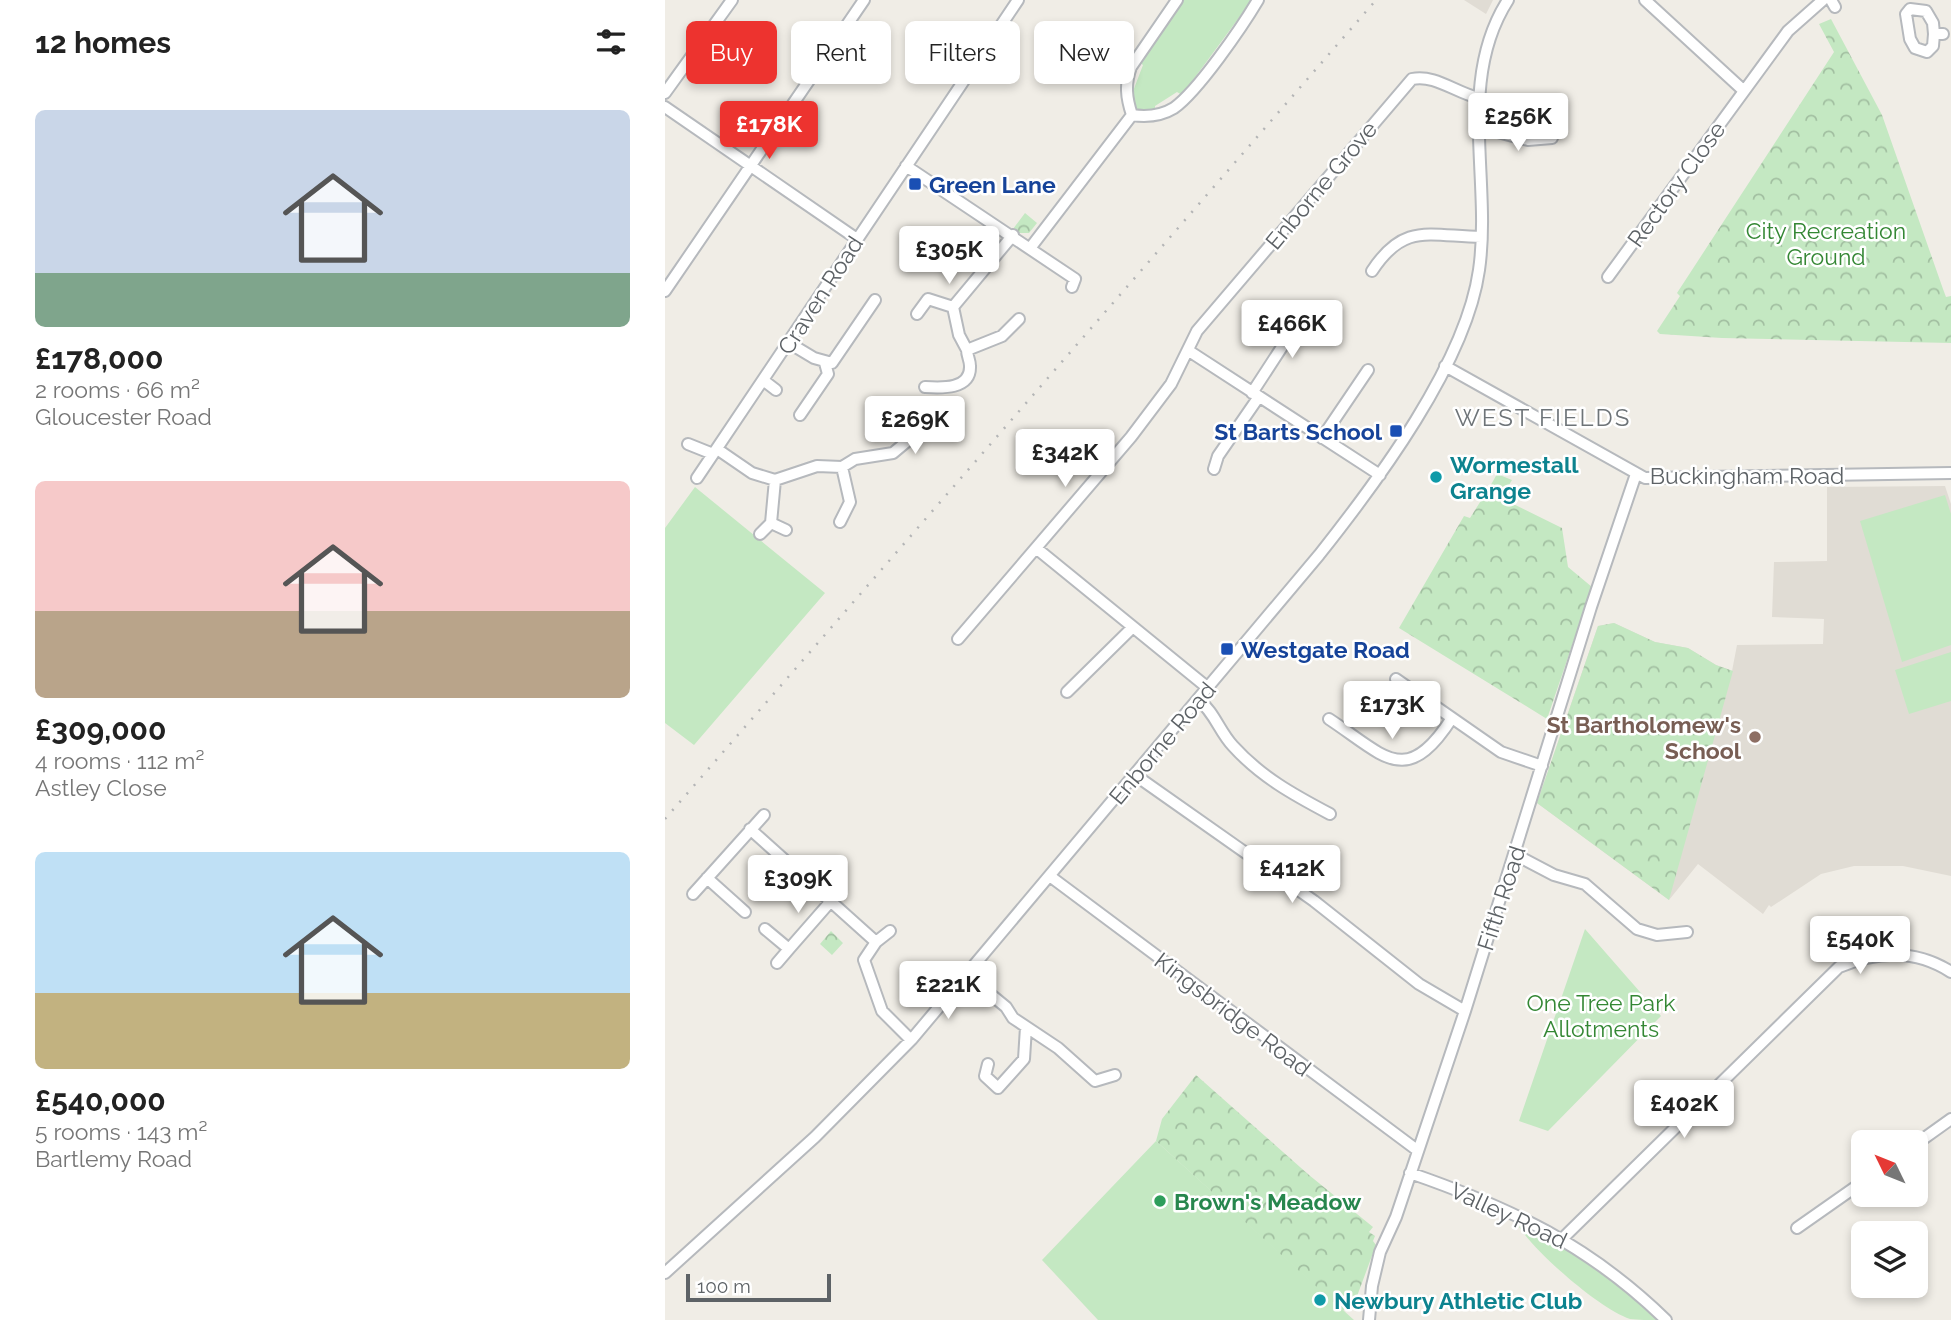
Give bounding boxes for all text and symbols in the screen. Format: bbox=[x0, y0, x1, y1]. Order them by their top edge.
chip: Buy bbox=[686, 21, 777, 84]
chip: Rent bbox=[791, 21, 891, 84]
chip: Filters bbox=[905, 21, 1020, 84]
chip: New bbox=[1034, 21, 1134, 84]
icon: filters bbox=[592, 23, 630, 61]
text: 12 homes bbox=[35, 25, 171, 60]
pin: £256K bbox=[1469, 94, 1567, 153]
pin: £178K bbox=[720, 102, 818, 161]
text: £256K bbox=[1484, 102, 1552, 129]
text: £178K bbox=[736, 110, 802, 137]
street label: Enborne Grove bbox=[1260, 115, 1382, 255]
street label: Rectory Close bbox=[1622, 116, 1730, 252]
icon: home bbox=[270, 155, 396, 281]
place label: Green Lane bbox=[929, 171, 1056, 198]
marker: Green Lane bbox=[907, 176, 923, 192]
park label: City Recreation Ground bbox=[1746, 217, 1906, 270]
pin: £305K bbox=[900, 226, 998, 286]
street label: Craven Road bbox=[772, 231, 868, 359]
text: £305K bbox=[915, 235, 983, 262]
pin: £466K bbox=[1243, 300, 1341, 360]
text: £466K bbox=[1258, 309, 1326, 336]
text: £178,000 bbox=[35, 341, 163, 376]
text: 2 rooms · 66 m² bbox=[35, 376, 200, 403]
pin: £269K bbox=[866, 396, 964, 456]
text: Gloucester Road bbox=[35, 403, 212, 430]
district label: WEST FIELDS bbox=[1455, 403, 1631, 432]
text: £269K bbox=[881, 405, 949, 432]
place label: St Barts School bbox=[1214, 418, 1383, 445]
marker: St Barts School bbox=[1388, 423, 1404, 439]
pin: £342K bbox=[1016, 430, 1114, 489]
text: £342K bbox=[1032, 438, 1098, 465]
place label: Wormestall Grange bbox=[1450, 451, 1579, 504]
street label: Buckingham Road bbox=[1650, 462, 1844, 489]
marker: Wormestall Grange bbox=[1428, 469, 1444, 485]
icon: home bbox=[270, 526, 396, 652]
place label: Westgate Road bbox=[1241, 636, 1410, 663]
marker: Westgate Road bbox=[1219, 641, 1235, 657]
street label: Enborne Road bbox=[1103, 676, 1221, 810]
pin: £173K bbox=[1343, 682, 1441, 741]
text: £173K bbox=[1359, 690, 1425, 717]
place label: St Bartholomew's School bbox=[1547, 711, 1742, 764]
text: £309,000 bbox=[35, 712, 166, 747]
marker: St Bartholomew's School bbox=[1747, 729, 1763, 745]
text: 4 rooms · 112 m² bbox=[35, 747, 204, 774]
text: Astley Close bbox=[35, 774, 167, 801]
street label: Fifth Road bbox=[1471, 842, 1531, 954]
pin: £412K bbox=[1243, 846, 1341, 905]
text: £412K bbox=[1259, 854, 1325, 881]
pin: £309K bbox=[749, 856, 847, 915]
text: £309K bbox=[764, 864, 832, 891]
icon: home bbox=[270, 897, 396, 1023]
pin: £540K bbox=[1811, 916, 1909, 976]
text: £540K bbox=[1826, 925, 1894, 952]
street label: Kingsbridge Road bbox=[1149, 946, 1317, 1082]
pin: £221K bbox=[899, 962, 997, 1021]
text: £221K bbox=[915, 970, 981, 997]
park label: One Tree Park Allotments bbox=[1527, 989, 1675, 1042]
pin: £402K bbox=[1635, 1080, 1733, 1140]
text: £540,000 bbox=[35, 1083, 166, 1118]
text: £402K bbox=[1650, 1089, 1718, 1116]
text: 5 rooms · 143 m² bbox=[35, 1118, 207, 1145]
north arrow bbox=[1851, 1130, 1929, 1208]
map controls bbox=[1851, 1130, 1928, 1298]
text: Bartlemy Road bbox=[35, 1145, 192, 1172]
street label: Valley Road bbox=[1446, 1176, 1572, 1254]
place label: Brown's Meadow bbox=[1174, 1188, 1362, 1215]
marker: Brown's Meadow bbox=[1152, 1193, 1168, 1209]
button: layers bbox=[1851, 1221, 1928, 1298]
scale bar bbox=[686, 1271, 831, 1303]
text: 100 m bbox=[697, 1275, 751, 1297]
place label: Newbury Athletic Club bbox=[1334, 1287, 1582, 1314]
marker: Newbury Athletic Club bbox=[1312, 1292, 1328, 1308]

